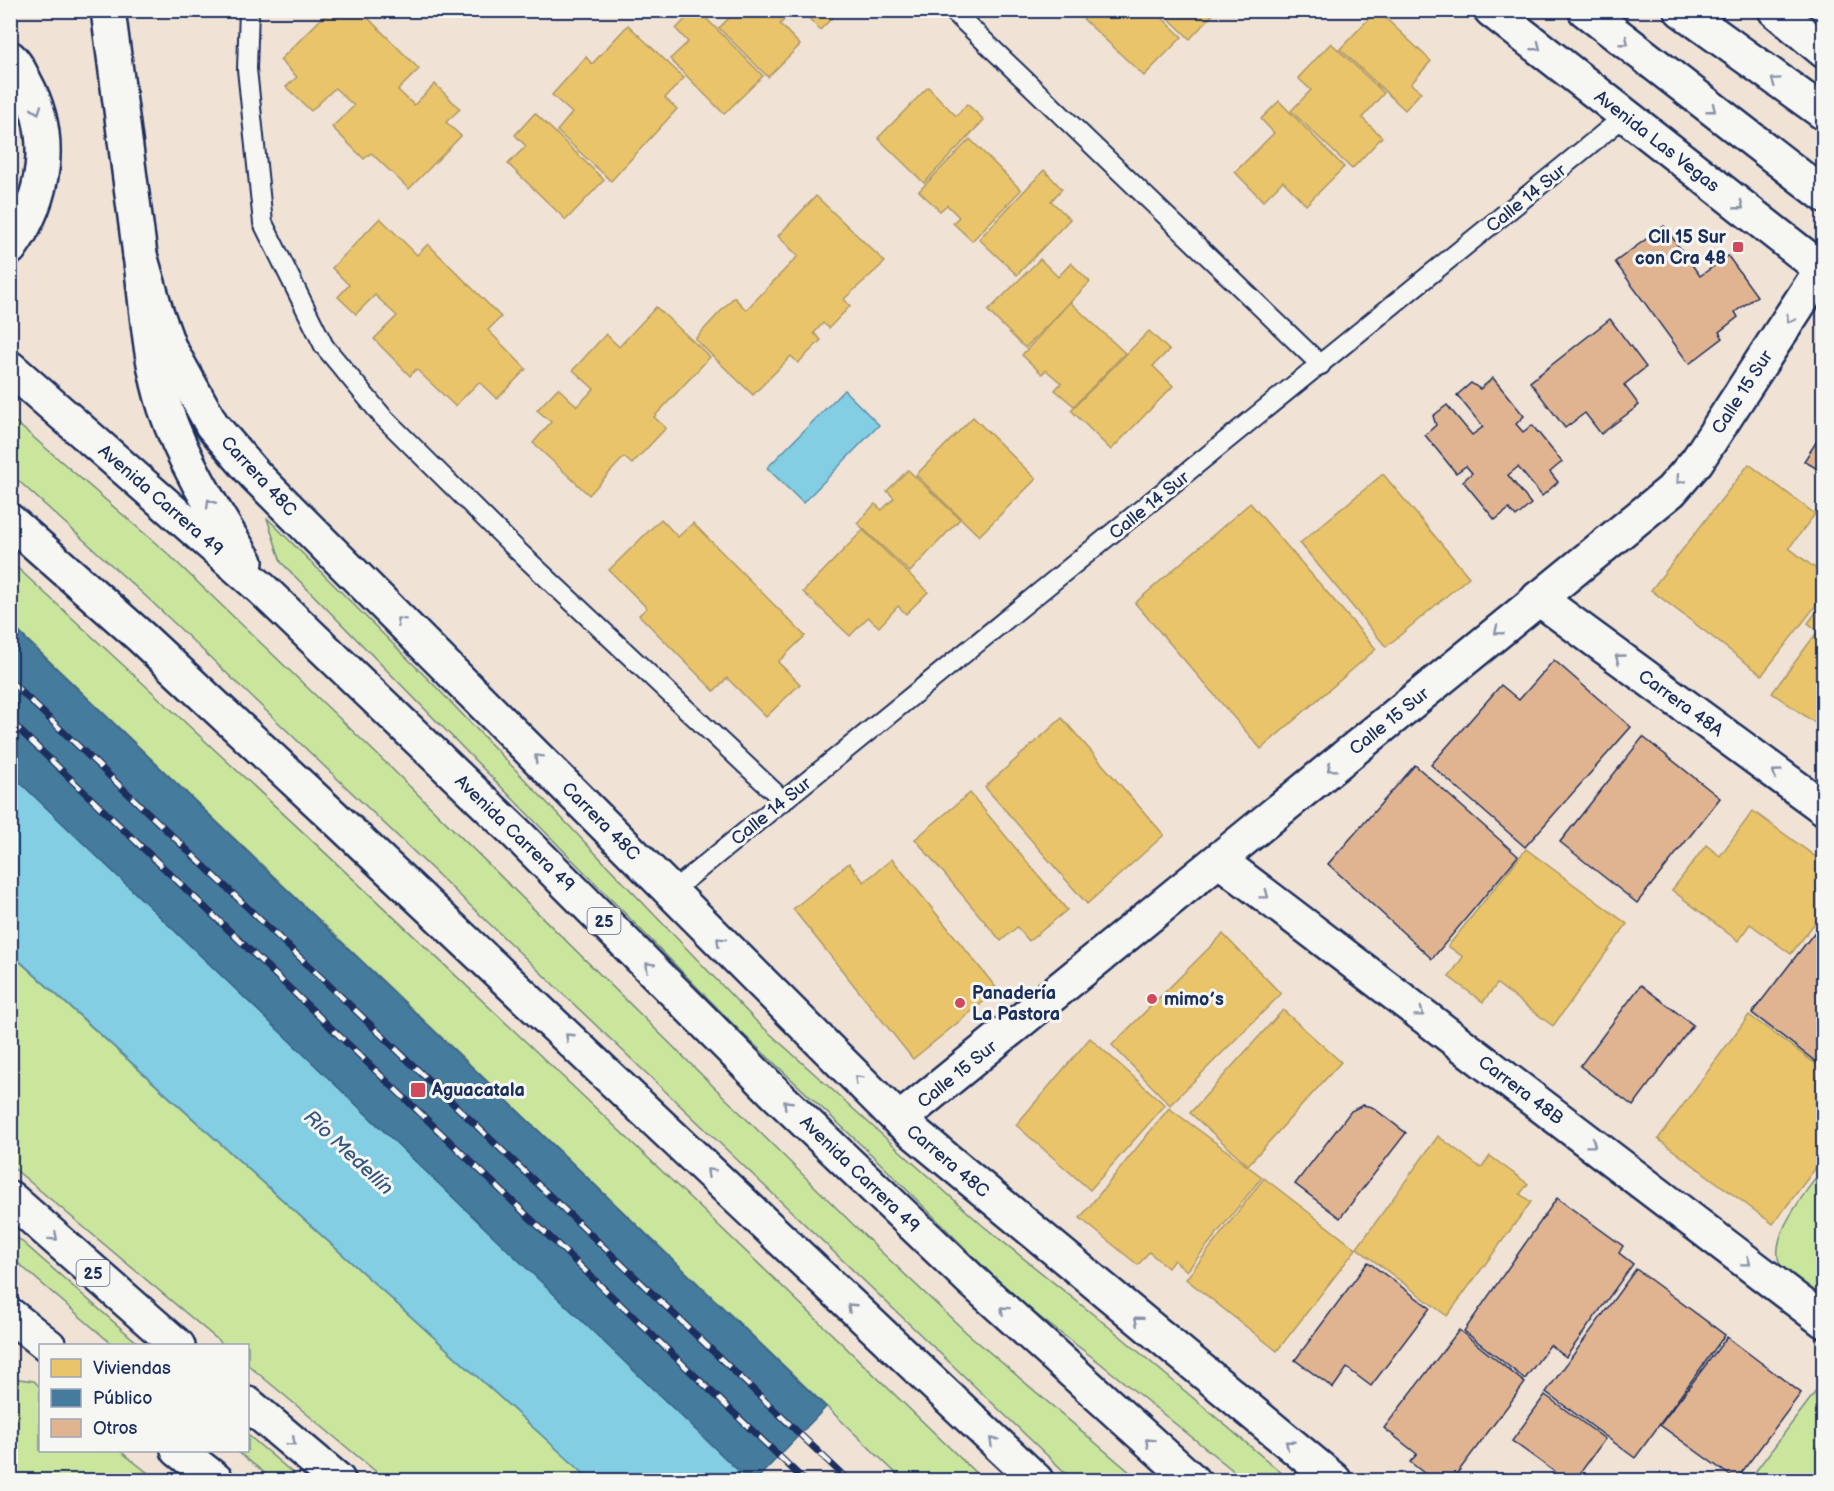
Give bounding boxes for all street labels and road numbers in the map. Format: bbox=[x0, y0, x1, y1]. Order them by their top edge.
street label: Avenida Las Vegas bbox=[1590, 86, 1723, 197]
street label: Calle 14 Sur bbox=[1482, 160, 1571, 237]
street label: Calle 15 Sur bbox=[1708, 346, 1778, 438]
street label: Carrera 48C bbox=[216, 432, 301, 521]
street label: Avenida Carrera 49 bbox=[94, 441, 227, 560]
street label: Calle 14 Sur bbox=[1105, 467, 1194, 544]
street label: Carrera 48A bbox=[1634, 666, 1727, 741]
street label: Calle 15 Sur bbox=[1346, 683, 1433, 760]
street label: Avenida Carrera 49 bbox=[450, 771, 579, 896]
street label: Calle 14 Sur bbox=[727, 773, 816, 850]
street label: Carrera 48C bbox=[557, 778, 644, 865]
road number: 25 bbox=[588, 908, 620, 934]
street label: Calle 15 Sur bbox=[914, 1036, 1001, 1113]
street label: Carrera 48B bbox=[1474, 1052, 1567, 1129]
street label: Avenida Carrera 49 bbox=[795, 1112, 924, 1237]
street label: Carrera 48C bbox=[902, 1121, 994, 1202]
road number: 25 bbox=[76, 1260, 110, 1286]

